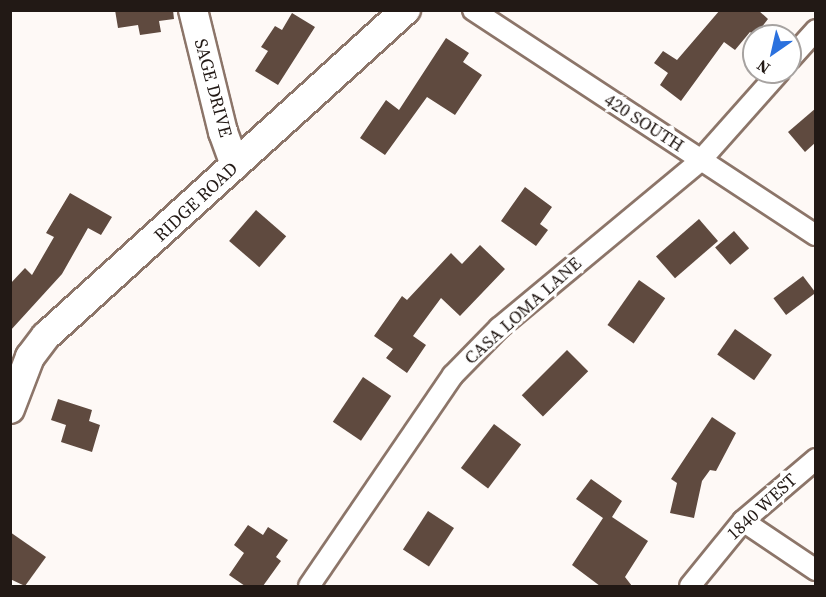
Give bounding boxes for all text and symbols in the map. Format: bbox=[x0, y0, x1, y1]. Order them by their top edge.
north arrow bbox=[742, 24, 802, 84]
street label: SAGE DRIVE bbox=[190, 36, 236, 140]
text: N bbox=[752, 55, 774, 80]
street label: 420 SOUTH bbox=[600, 89, 688, 157]
street label: RIDGE ROAD bbox=[150, 158, 242, 246]
street label: CASA LOMA LANE bbox=[460, 253, 586, 369]
street label: 1840 WEST bbox=[722, 469, 802, 545]

